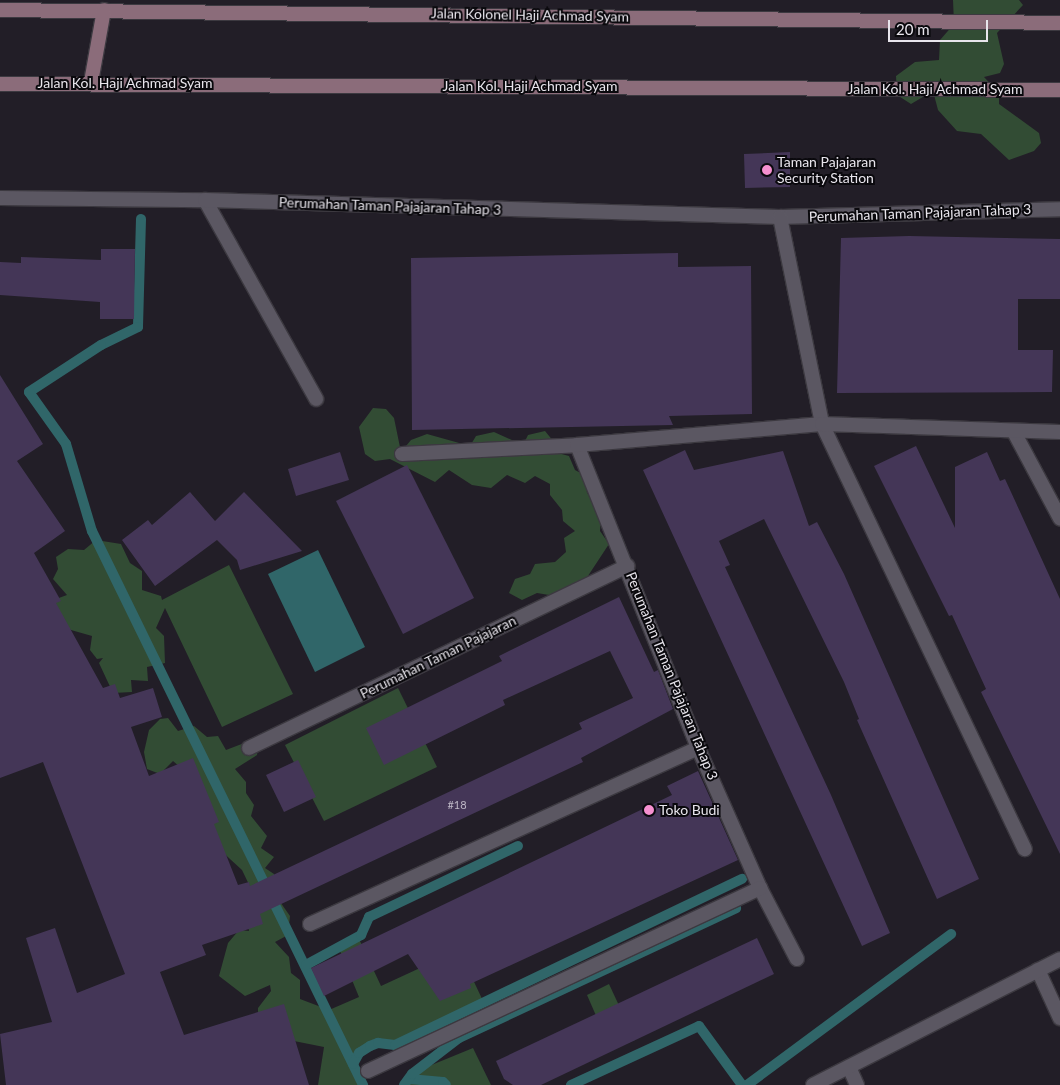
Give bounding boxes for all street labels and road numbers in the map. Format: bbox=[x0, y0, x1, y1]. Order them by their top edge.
street label: Jalan Kolonel Haji Achmad Syam bbox=[431, 5, 629, 25]
street label: Jalan Kol. Haji Achmad Syam bbox=[37, 75, 213, 91]
street label: Jalan Kol. Haji Achmad Syam bbox=[442, 78, 618, 94]
street label: Jalan Kol. Haji Achmad Syam bbox=[847, 81, 1023, 97]
street label: Perumahan Taman Pajajaran Tahap 3 bbox=[278, 194, 502, 218]
street label: Perumahan Taman Pajajaran Tahap 3 bbox=[808, 201, 1032, 225]
street label: Perumahan Taman Pajajaran Tahap 3 bbox=[622, 569, 722, 783]
street label: Perumahan Taman Pajajaran bbox=[357, 612, 519, 702]

